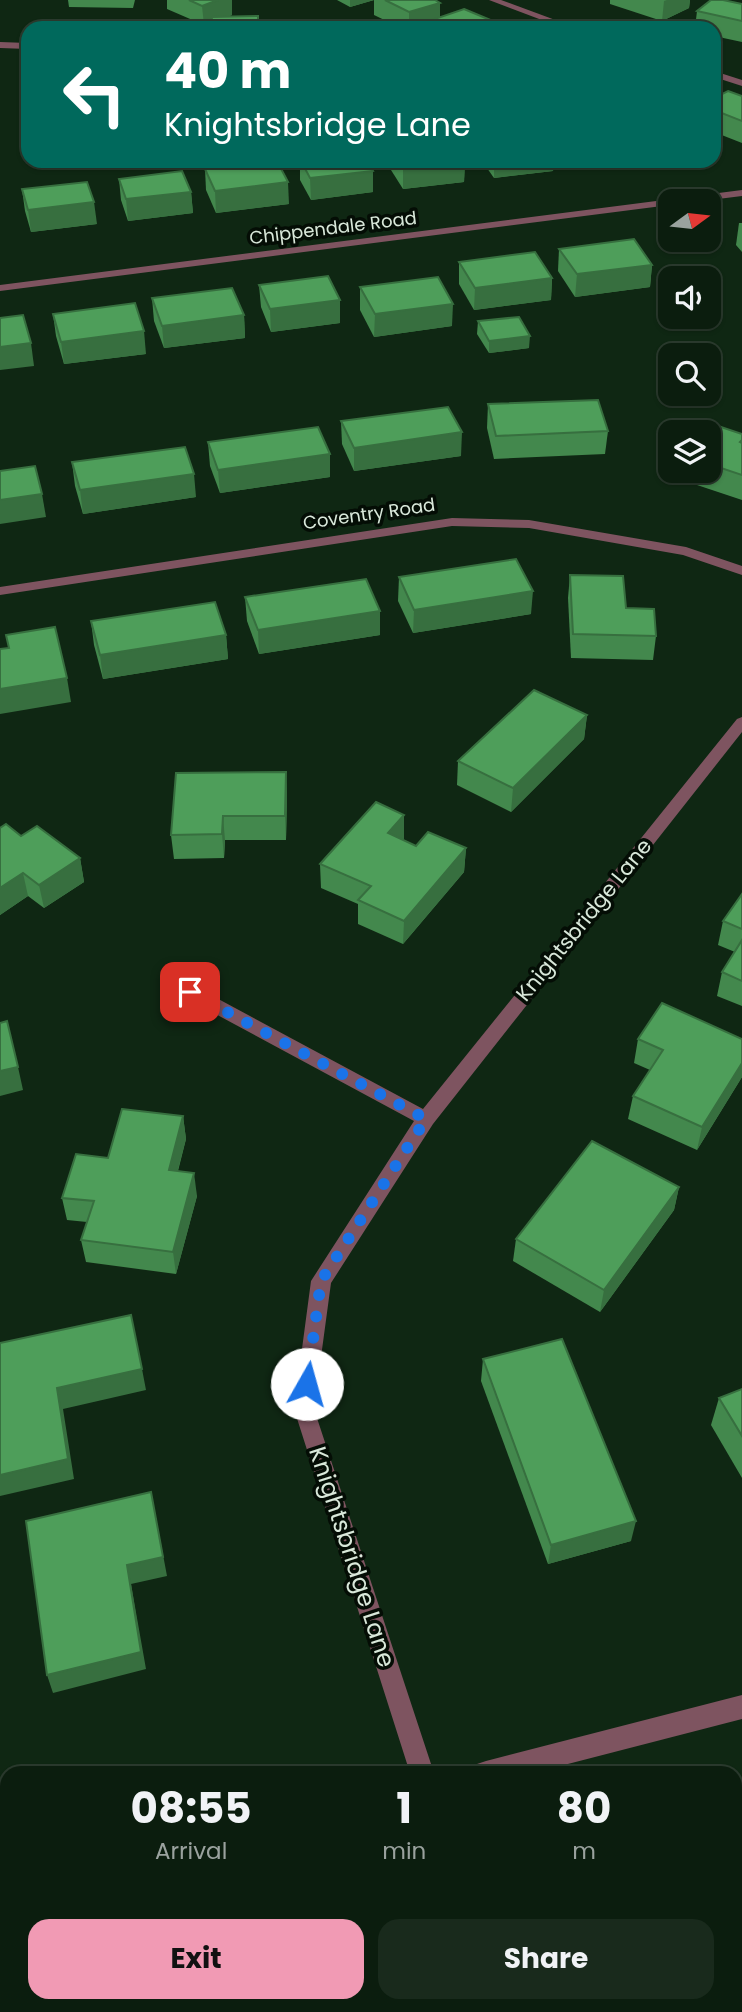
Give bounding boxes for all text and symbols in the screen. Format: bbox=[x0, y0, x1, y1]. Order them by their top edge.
text: 40 m bbox=[164, 37, 291, 105]
icon: left bbox=[49, 49, 140, 140]
text: Knightsbridge Lane bbox=[164, 102, 471, 147]
north arrow bbox=[658, 189, 721, 252]
map controls bbox=[658, 189, 721, 483]
street label: Chippendale Road bbox=[248, 205, 418, 250]
button: sound bbox=[658, 266, 721, 329]
button: search bbox=[658, 343, 721, 406]
button: layers bbox=[658, 420, 721, 483]
street label: Coventry Road bbox=[301, 492, 437, 535]
street label: Knightsbridge Lane bbox=[509, 832, 658, 1007]
pin bbox=[160, 962, 220, 1022]
icon: arrive bbox=[171, 973, 209, 1011]
position arrow bbox=[270, 1347, 344, 1421]
street label: Knightsbridge Lane bbox=[301, 1442, 404, 1671]
text: 08:55 bbox=[131, 1779, 252, 1838]
text: 1 bbox=[396, 1779, 412, 1838]
text: 80 bbox=[557, 1779, 611, 1838]
text: Arrival bbox=[155, 1835, 227, 1867]
text: min bbox=[382, 1835, 426, 1867]
text: m bbox=[572, 1835, 596, 1867]
button: Exit bbox=[28, 1919, 364, 1999]
button: Share bbox=[378, 1919, 714, 1999]

